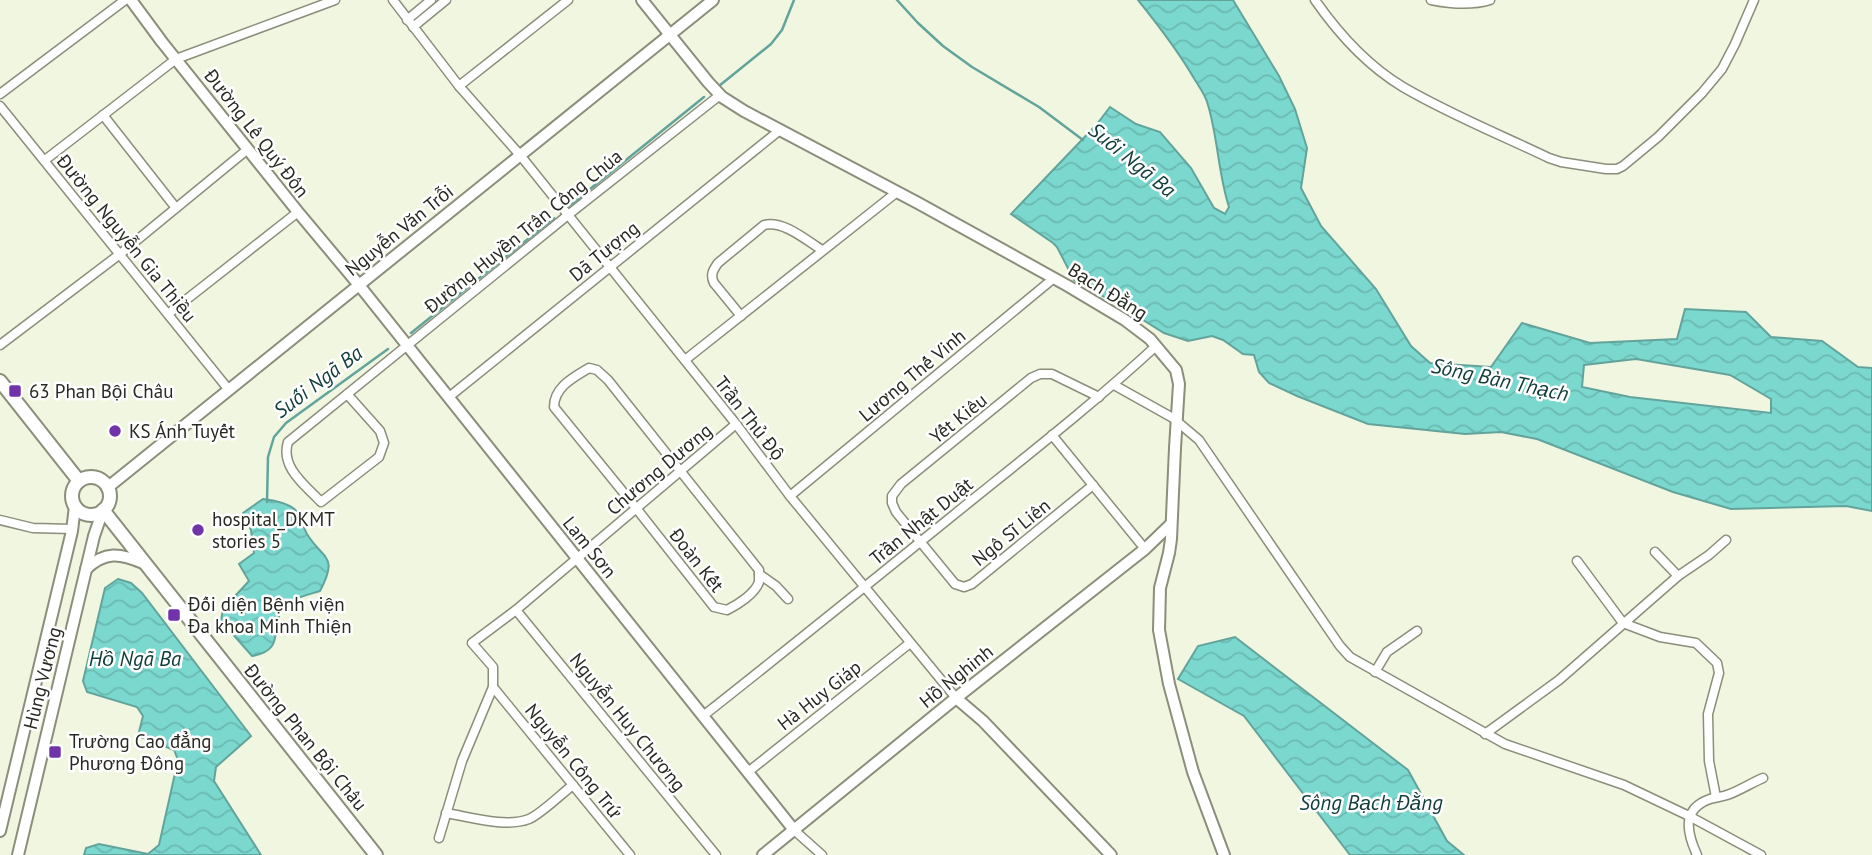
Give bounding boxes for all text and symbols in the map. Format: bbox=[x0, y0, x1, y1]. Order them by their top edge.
street label: Đường Lê Quý Đôn bbox=[199, 63, 315, 202]
water label: Suối Ngã Ba bbox=[1083, 116, 1182, 204]
street label: Đường Huyền Trân Công Chúa bbox=[418, 144, 627, 319]
street label: Đường Nguyễn Gia Thiều bbox=[51, 148, 202, 327]
street label: Nguyễn Văn Trỗi bbox=[340, 179, 458, 281]
street label: Dã Tượng bbox=[564, 216, 644, 286]
street label: Bạch Đằng bbox=[1064, 257, 1152, 325]
street label: Lương Thế Vinh bbox=[854, 323, 970, 427]
water label: Suối Ngã Ba bbox=[268, 339, 368, 424]
water label: Sông Bàn Thạch bbox=[1429, 352, 1571, 407]
street label: Trần Thủ Độ bbox=[710, 371, 790, 465]
place label: 63 Phan Bội Châu bbox=[29, 379, 173, 403]
marker: 63 Phan Bội Châu bbox=[7, 383, 23, 399]
street label: Yết Kiêu bbox=[925, 388, 991, 448]
street label: Chương Dương bbox=[601, 418, 717, 520]
place label: KS Ánh Tuyết bbox=[129, 419, 236, 443]
marker: KS Ánh Tuyết bbox=[107, 423, 123, 439]
street label: Trần Nhật Duật bbox=[864, 472, 978, 570]
street label: Ngô Sĩ Liên bbox=[967, 493, 1055, 571]
place label: hospital_DKMT stories 5 bbox=[212, 507, 335, 553]
street label: Lam Sơn bbox=[558, 511, 622, 583]
marker: hospital_DKMT stories 5 bbox=[190, 522, 206, 538]
street label: Đoàn Kết bbox=[664, 523, 730, 597]
place label: Đối diện Bệnh viện Đa khoa Minh Thiện bbox=[187, 592, 352, 638]
marker: Đối diện Bệnh viện Đa khoa Minh Thiện bbox=[166, 607, 182, 623]
street label: Hùng Vương bbox=[18, 624, 66, 732]
street label: Hồ Nghinh bbox=[914, 639, 998, 713]
water label: Hồ Ngã Ba bbox=[89, 645, 182, 672]
street label: Nguyễn Huy Chương bbox=[565, 648, 691, 796]
street label: Hà Huy Giáp bbox=[772, 655, 866, 735]
street label: Đường Phan Bội Châu bbox=[239, 658, 373, 815]
street label: Nguyễn Công Trứ bbox=[520, 699, 628, 824]
place label: Trường Cao đẳng Phương Đông bbox=[69, 729, 212, 775]
marker: Trường Cao đẳng Phương Đông bbox=[47, 744, 63, 760]
water label: Sông Bạch Đằng bbox=[1299, 789, 1443, 816]

